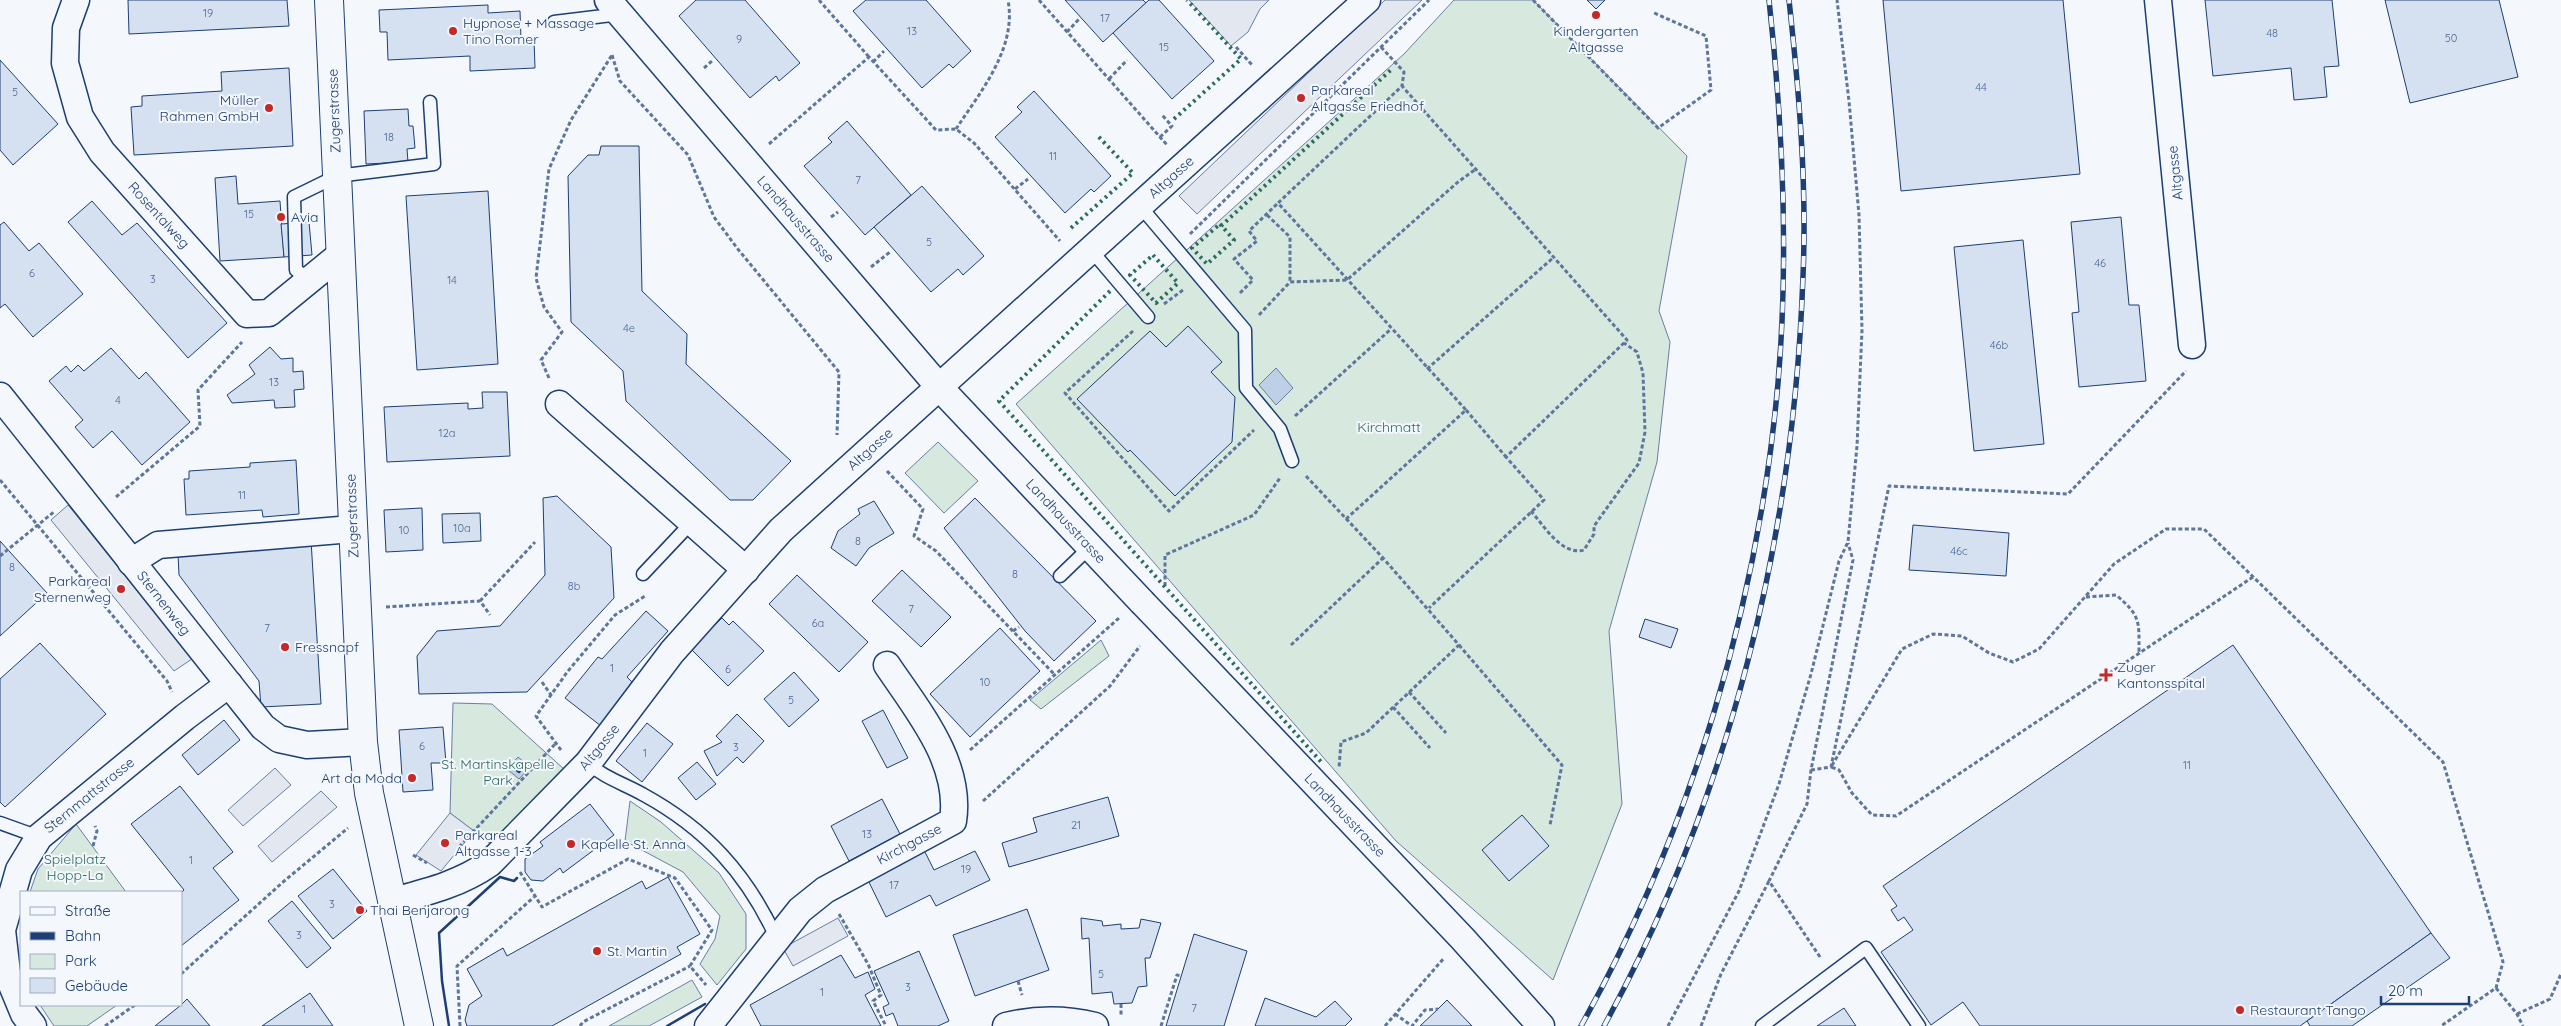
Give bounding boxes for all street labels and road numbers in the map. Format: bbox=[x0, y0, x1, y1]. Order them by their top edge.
street label: Zugerstrasse bbox=[324, 68, 344, 154]
street label: Altgasse bbox=[2163, 145, 2187, 201]
street label: Altgasse bbox=[1145, 152, 1198, 202]
street label: Landhausstrasse bbox=[753, 172, 839, 266]
street label: Rosentalweg bbox=[124, 178, 194, 252]
street label: Altgasse bbox=[844, 424, 897, 474]
street label: Zugerstrasse bbox=[342, 473, 362, 559]
street label: Landhausstrasse bbox=[1022, 475, 1110, 567]
street label: Sternenweg bbox=[133, 567, 195, 639]
street label: Altgasse bbox=[575, 720, 623, 774]
street label: Sternmattstrasse bbox=[40, 753, 138, 837]
street label: Landhausstrasse bbox=[1301, 769, 1390, 861]
street label: Kirchgasse bbox=[873, 819, 945, 869]

